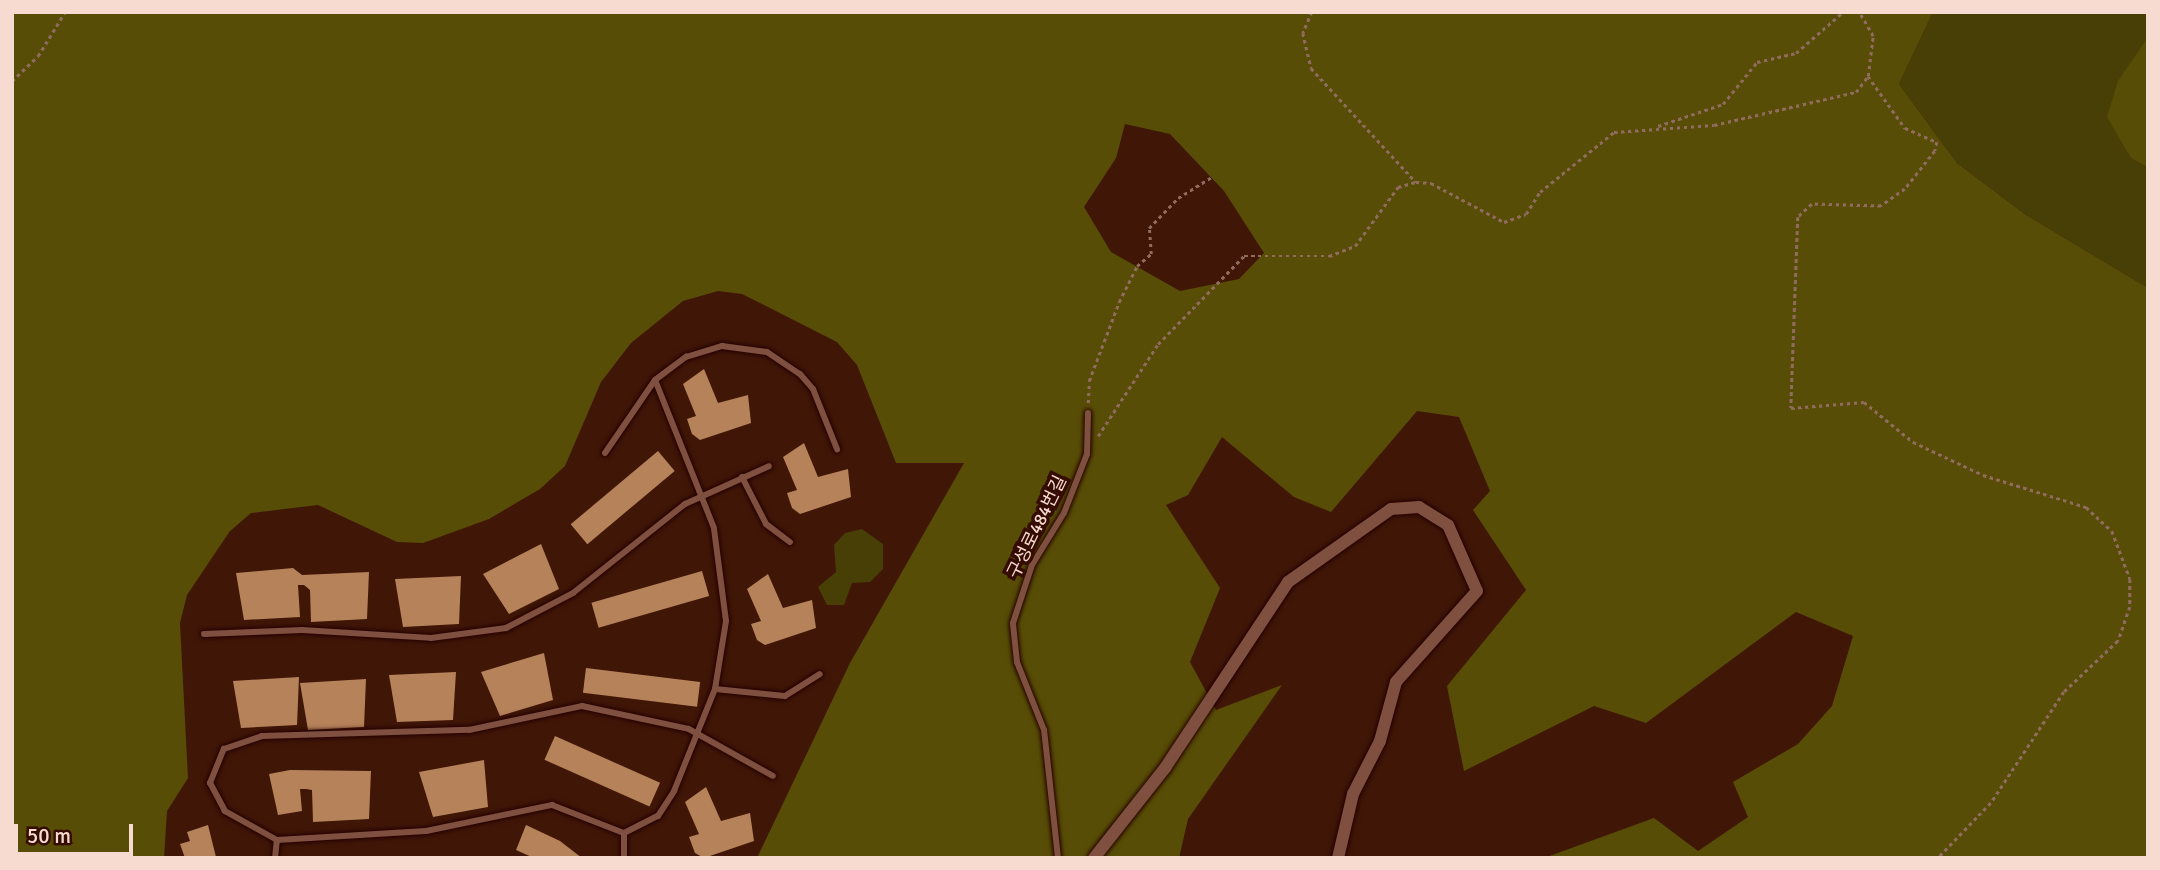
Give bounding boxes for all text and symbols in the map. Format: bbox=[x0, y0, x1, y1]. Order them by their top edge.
street label: 구성로484번길 bbox=[1003, 472, 1071, 582]
scale bar bbox=[18, 810, 136, 854]
text: 50 m bbox=[27, 823, 71, 849]

